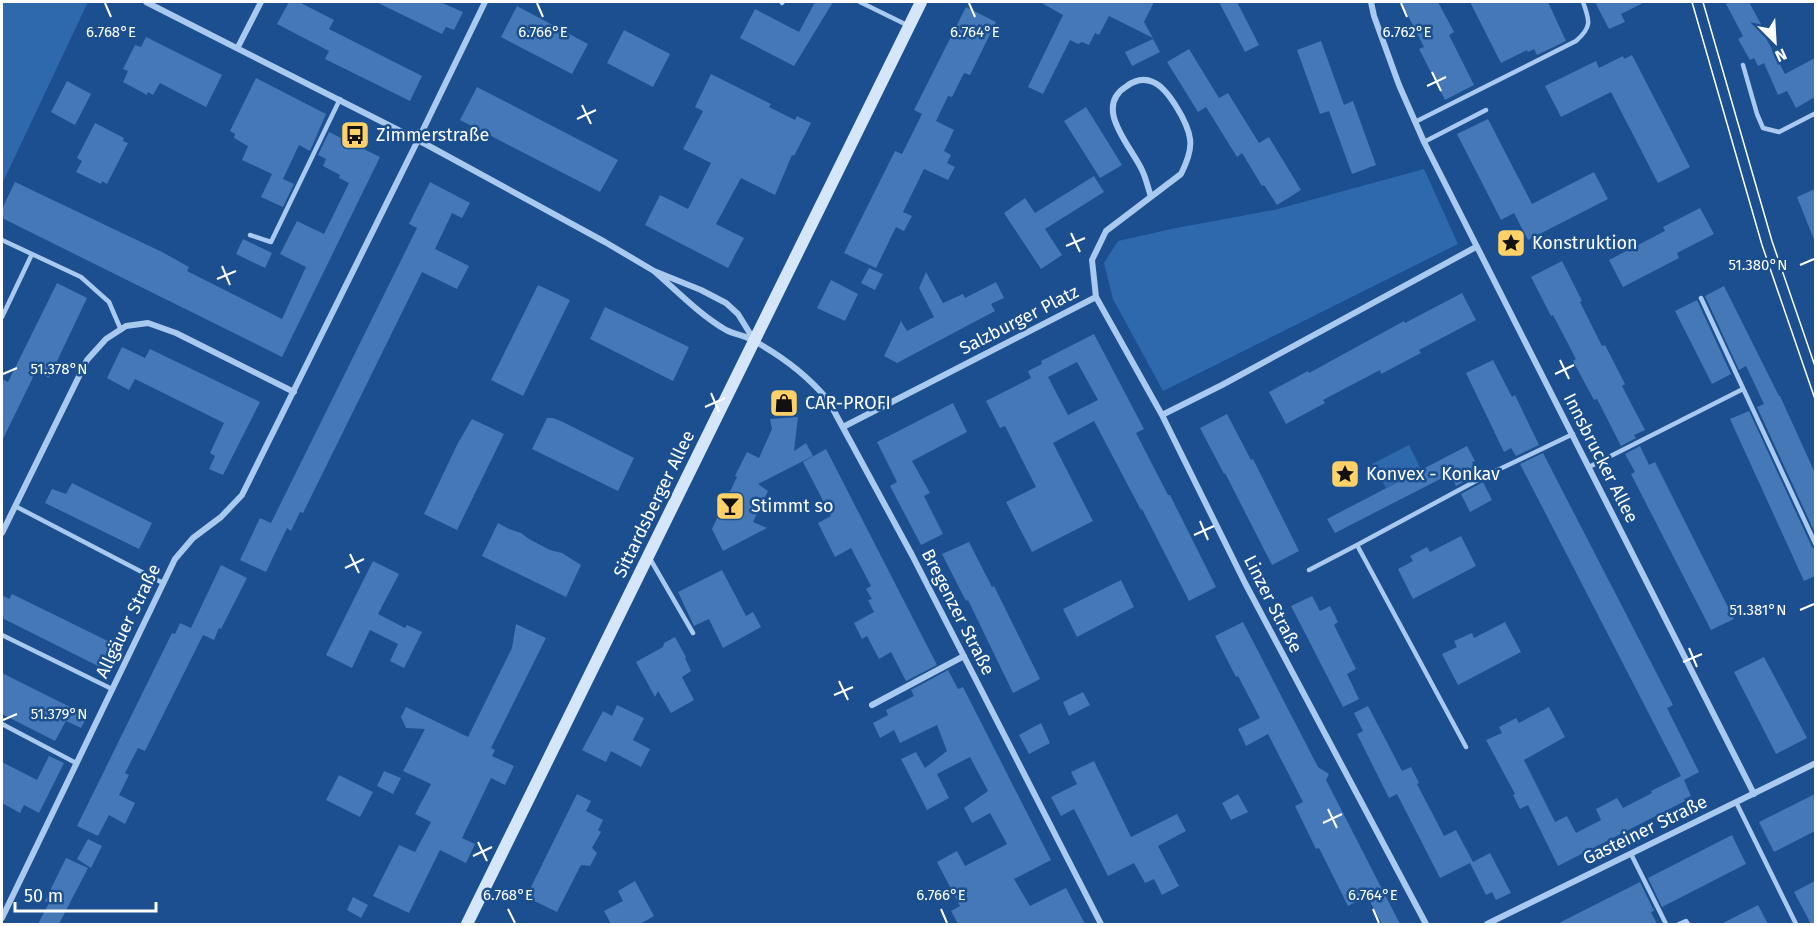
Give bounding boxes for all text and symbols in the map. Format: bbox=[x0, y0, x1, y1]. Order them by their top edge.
north arrow bbox=[1745, 12, 1805, 72]
text: 6.768°E bbox=[86, 23, 136, 41]
text: 6.766°E bbox=[518, 23, 568, 41]
text: 6.764°E bbox=[950, 23, 1000, 41]
text: 6.762°E bbox=[1382, 23, 1432, 41]
text: N bbox=[1772, 44, 1790, 66]
bus stop icon: Zimmerstraße bbox=[339, 119, 371, 151]
place label: Zimmerstraße bbox=[376, 124, 489, 146]
place icon: Konstruktion bbox=[1495, 227, 1527, 259]
place label: Konstruktion bbox=[1532, 232, 1638, 254]
text: 51.380°N bbox=[1728, 256, 1788, 274]
street label: Salzburger Platz bbox=[956, 280, 1082, 359]
text: 51.378°N bbox=[30, 360, 88, 378]
shop icon: CAR-PROFI bbox=[768, 387, 800, 419]
street label: Innsbrucker Allee bbox=[1559, 390, 1643, 526]
place label: CAR-PROFI bbox=[805, 392, 891, 414]
street label: Sittardsberger Allee bbox=[609, 427, 699, 581]
place icon: Konvex - Konkav bbox=[1329, 458, 1361, 490]
place label: Konvex - Konkav bbox=[1366, 463, 1500, 485]
bar icon: Stimmt so bbox=[714, 490, 746, 522]
place label: Stimmt so bbox=[751, 495, 833, 517]
street label: Bregenzer Straße bbox=[917, 545, 999, 679]
street label: Linzer Straße bbox=[1239, 551, 1307, 657]
street label: Allgäuer Straße bbox=[91, 560, 165, 682]
text: 51.381°N bbox=[1730, 601, 1786, 619]
text: 51.379°N bbox=[31, 705, 87, 723]
street label: Gasteiner Straße bbox=[1579, 790, 1711, 870]
scale bar bbox=[15, 875, 156, 913]
text: 50 m bbox=[24, 885, 63, 907]
text: 6.768°E bbox=[483, 886, 533, 904]
text: 6.766°E bbox=[916, 886, 966, 904]
text: 6.764°E bbox=[1348, 886, 1398, 904]

